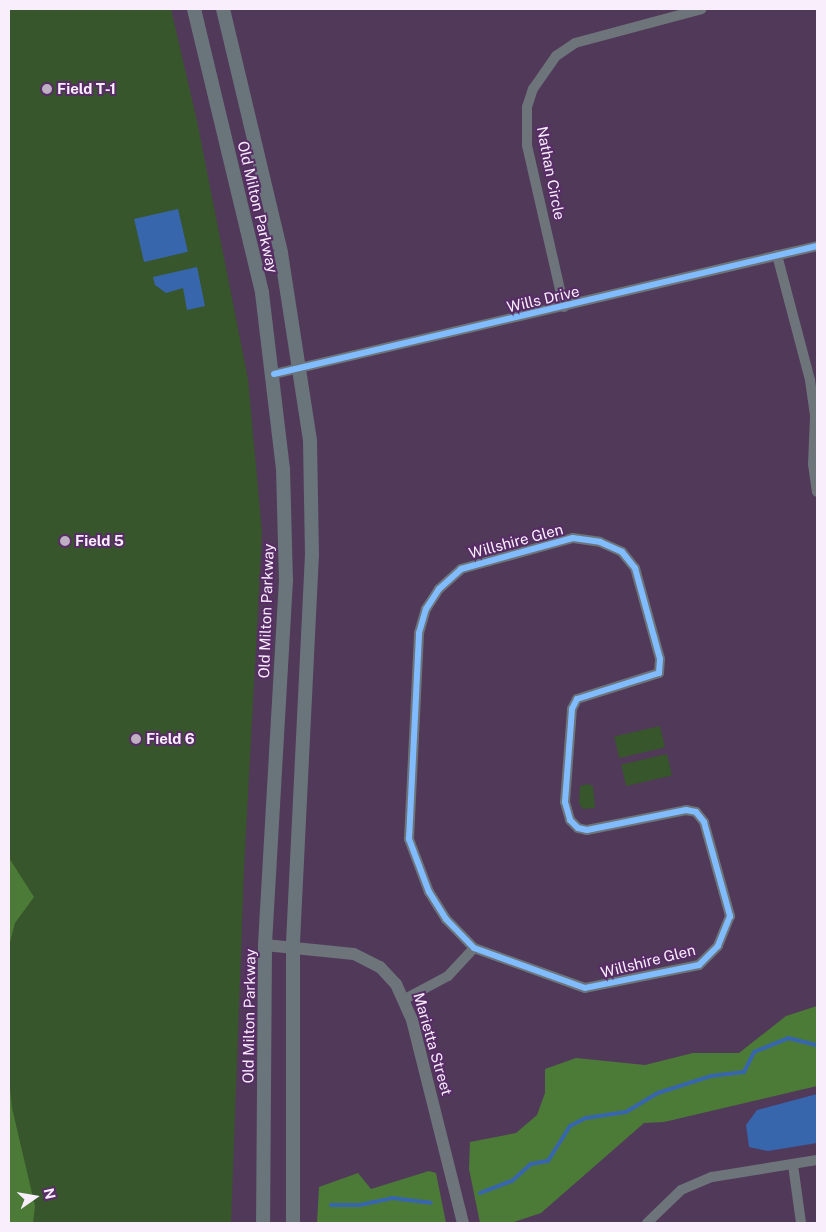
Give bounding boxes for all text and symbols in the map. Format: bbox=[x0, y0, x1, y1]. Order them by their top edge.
place label: Field T-1 bbox=[57, 80, 116, 98]
marker: Field T-1 bbox=[41, 83, 53, 95]
street label: Nathan Circle bbox=[533, 125, 569, 221]
street label: Old Milton Parkway bbox=[234, 139, 282, 275]
street label: Wills Drive bbox=[505, 282, 581, 316]
street label: Willshire Glen bbox=[467, 520, 565, 562]
place label: Field 5 bbox=[75, 532, 124, 550]
marker: Field 5 bbox=[59, 535, 71, 547]
street label: Old Milton Parkway bbox=[255, 543, 277, 679]
place label: Field 6 bbox=[146, 730, 195, 748]
marker: Field 6 bbox=[130, 733, 142, 745]
street label: Willshire Glen bbox=[599, 941, 697, 981]
street label: Old Milton Parkway bbox=[239, 948, 259, 1084]
street label: Marietta Street bbox=[410, 991, 456, 1097]
north arrow bbox=[10, 1172, 60, 1222]
text: N bbox=[41, 1186, 59, 1201]

